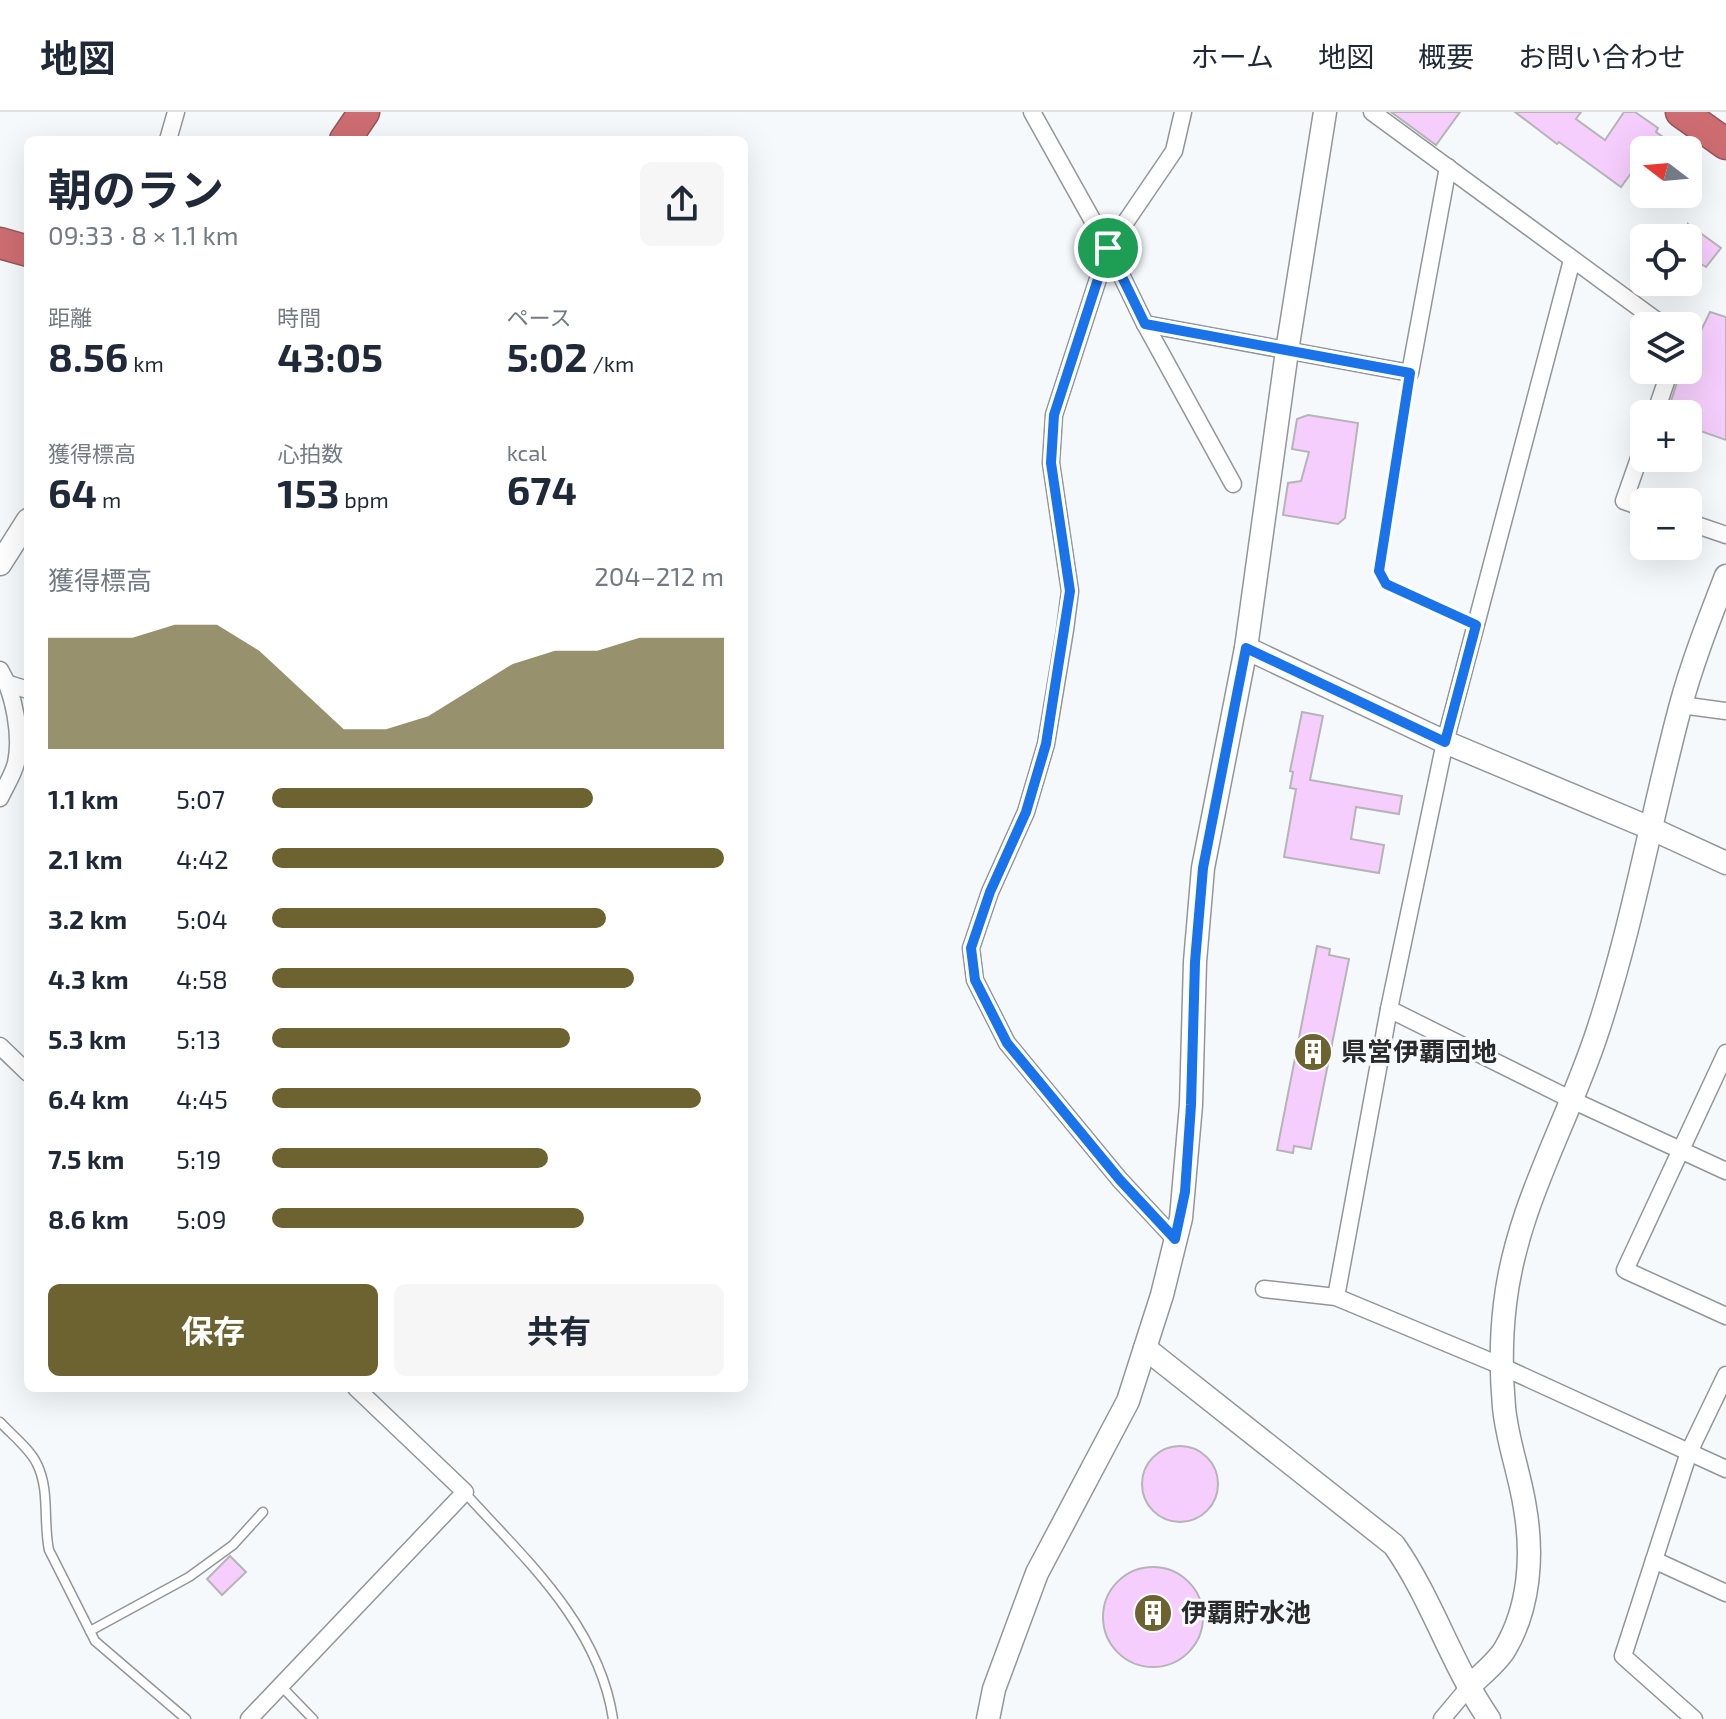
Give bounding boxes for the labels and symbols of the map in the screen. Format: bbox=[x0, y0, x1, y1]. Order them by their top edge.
north arrow bbox=[1630, 136, 1702, 208]
pin bbox=[1074, 214, 1142, 282]
building icon: 県営伊覇団地 bbox=[1292, 1031, 1334, 1073]
place label: 県営伊覇団地 bbox=[1341, 1035, 1497, 1066]
building icon: 伊覇貯水池 bbox=[1132, 1592, 1174, 1634]
place label: 伊覇貯水池 bbox=[1181, 1596, 1311, 1627]

